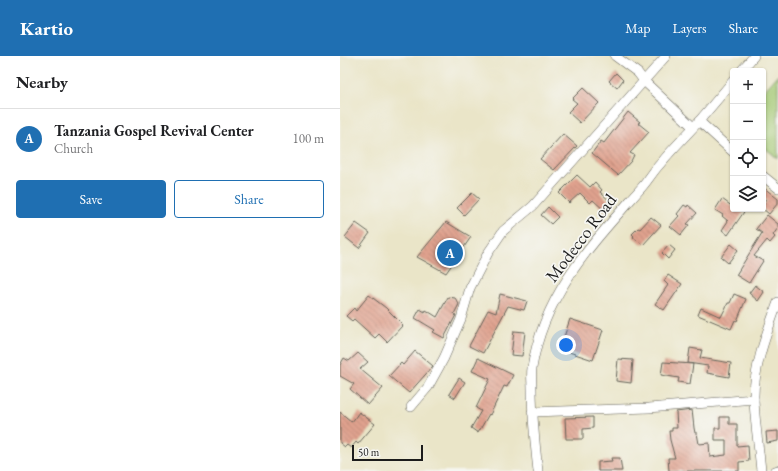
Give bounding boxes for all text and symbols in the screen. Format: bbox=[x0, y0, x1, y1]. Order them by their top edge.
text: Kartio bbox=[20, 16, 73, 41]
text: Map bbox=[625, 19, 650, 37]
text: Layers bbox=[672, 19, 707, 37]
text: Share bbox=[729, 19, 758, 37]
map controls bbox=[730, 68, 766, 212]
button: + bbox=[730, 68, 766, 104]
text: Nearby bbox=[16, 71, 68, 93]
button: − bbox=[730, 104, 766, 140]
text: Tanzania Gospel Revival Center bbox=[54, 121, 254, 140]
text: A bbox=[24, 130, 34, 147]
text: 100 m bbox=[293, 130, 324, 147]
text: Church bbox=[54, 140, 93, 157]
button: locate bbox=[730, 140, 766, 176]
button: layers bbox=[730, 176, 766, 212]
button: Save bbox=[16, 180, 166, 218]
button: Share bbox=[174, 180, 324, 218]
street label: Modecco Road bbox=[540, 188, 622, 286]
pin: A bbox=[437, 238, 463, 268]
your location bbox=[556, 335, 576, 355]
scale bar bbox=[352, 443, 423, 462]
text: 50 m bbox=[358, 445, 379, 459]

